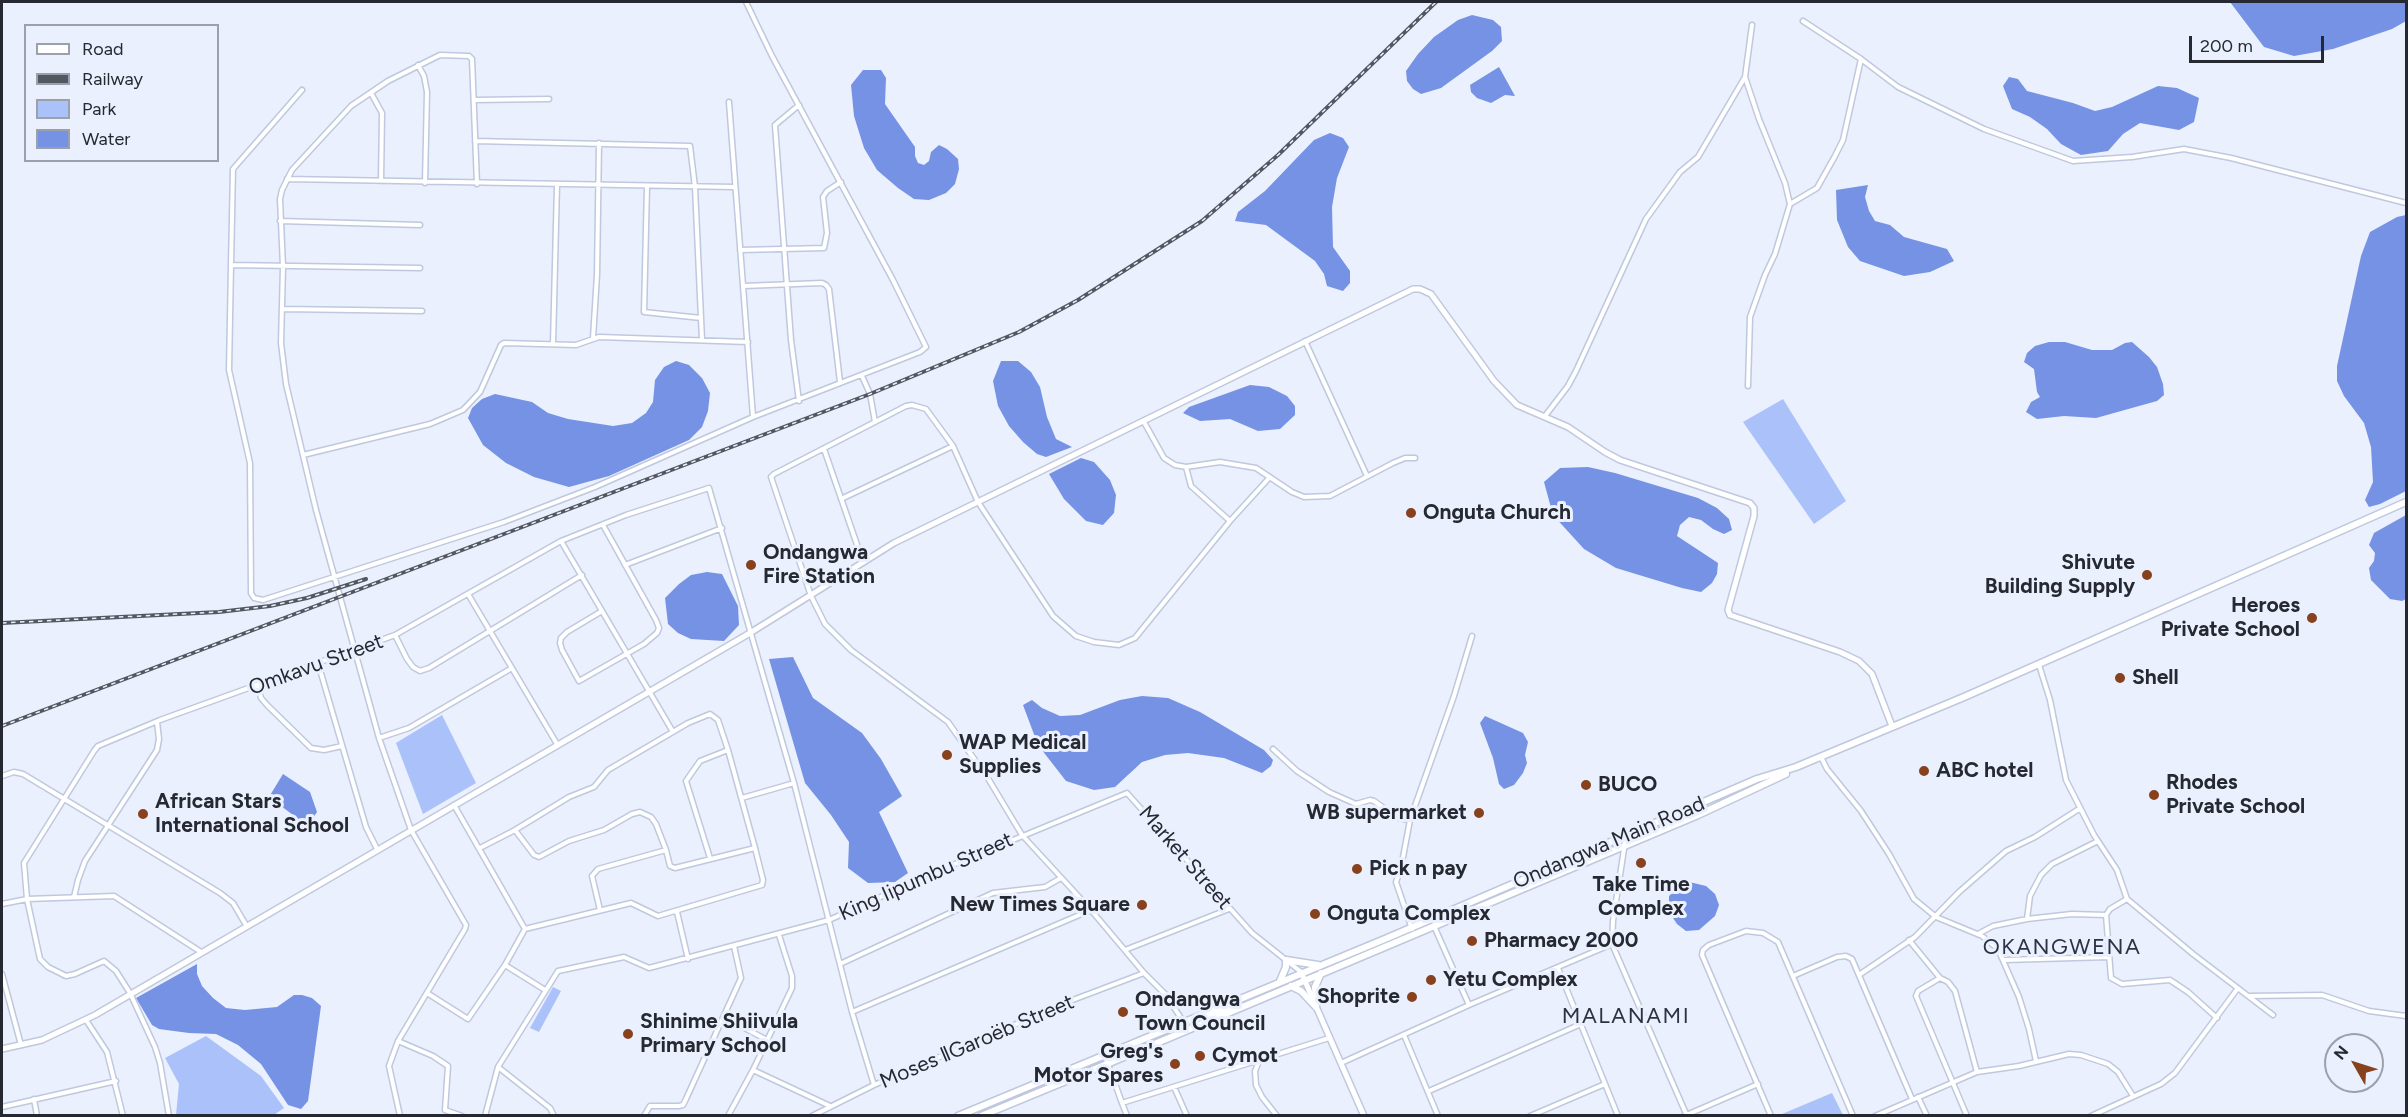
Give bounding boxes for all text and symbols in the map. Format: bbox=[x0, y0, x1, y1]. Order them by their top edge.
legend bbox=[24, 24, 219, 162]
scale bar bbox=[2192, 24, 2327, 62]
text: 200 m bbox=[2200, 35, 2253, 57]
text: Road bbox=[82, 38, 123, 60]
text: Railway bbox=[82, 68, 143, 90]
text: Park bbox=[82, 98, 116, 120]
text: Water bbox=[82, 128, 130, 150]
place label: Onguta Church bbox=[1423, 500, 1571, 526]
marker: Onguta Church bbox=[1404, 506, 1418, 520]
place label: Ondangwa Fire Station bbox=[763, 540, 875, 590]
place label: Shivute Building Supply bbox=[1985, 550, 2135, 600]
marker: Ondangwa Fire Station bbox=[744, 558, 758, 572]
marker: Shivute Building Supply bbox=[2140, 568, 2154, 582]
place label: Heroes Private School bbox=[2161, 593, 2300, 643]
marker: Heroes Private School bbox=[2305, 611, 2319, 625]
street label: Omkavu Street bbox=[245, 629, 387, 701]
place label: Shell bbox=[2132, 665, 2179, 691]
marker: Shell bbox=[2113, 671, 2127, 685]
place label: WAP Medical Supplies bbox=[959, 730, 1086, 780]
marker: WAP Medical Supplies bbox=[940, 748, 954, 762]
place label: ABC hotel bbox=[1936, 758, 2033, 784]
marker: ABC hotel bbox=[1917, 764, 1931, 778]
place label: Rhodes Private School bbox=[2166, 770, 2305, 820]
place label: BUCO bbox=[1598, 772, 1657, 798]
marker: BUCO bbox=[1579, 778, 1593, 792]
marker: Rhodes Private School bbox=[2147, 788, 2161, 802]
place label: African Stars International School bbox=[155, 789, 349, 839]
street label: Ondangwa Main Road bbox=[1509, 791, 1709, 895]
place label: WB supermarket bbox=[1306, 800, 1467, 826]
street label: Market Street bbox=[1133, 801, 1237, 915]
marker: WB supermarket bbox=[1472, 806, 1486, 820]
marker: African Stars International School bbox=[136, 807, 150, 821]
street label: King Iipumbu Street bbox=[835, 827, 1017, 927]
place label: Pick n pay bbox=[1369, 856, 1467, 882]
marker: Take Time Complex bbox=[1634, 856, 1648, 870]
marker: Pick n pay bbox=[1350, 862, 1364, 876]
place label: Take Time Complex bbox=[1592, 872, 1690, 922]
place label: New Times Square bbox=[950, 892, 1130, 918]
marker: New Times Square bbox=[1135, 898, 1149, 912]
place label: Onguta Complex bbox=[1327, 901, 1490, 927]
marker: Onguta Complex bbox=[1308, 907, 1322, 921]
place label: Pharmacy 2000 bbox=[1484, 928, 1638, 954]
marker: Pharmacy 2000 bbox=[1465, 934, 1479, 948]
district label: OKANGWENA bbox=[1983, 935, 2141, 961]
place label: Yetu Complex bbox=[1443, 967, 1578, 993]
marker: Yetu Complex bbox=[1424, 973, 1438, 987]
place label: Shoprite bbox=[1317, 984, 1400, 1010]
place label: Ondangwa Town Council bbox=[1135, 987, 1265, 1037]
street label: Moses ǁGaroëb Street bbox=[876, 990, 1078, 1094]
marker: Shoprite bbox=[1405, 990, 1419, 1004]
district label: MALANAMI bbox=[1562, 1004, 1690, 1030]
marker: Ondangwa Town Council bbox=[1116, 1005, 1130, 1019]
place label: Shinime Shiivula Primary School bbox=[640, 1009, 798, 1059]
marker: Shinime Shiivula Primary School bbox=[621, 1027, 635, 1041]
north arrow bbox=[2324, 1033, 2384, 1093]
place label: Greg's Motor Spares bbox=[1033, 1039, 1163, 1089]
text: N bbox=[2330, 1042, 2352, 1063]
place label: Cymot bbox=[1212, 1043, 1278, 1069]
marker: Cymot bbox=[1193, 1049, 1207, 1063]
marker: Greg's Motor Spares bbox=[1168, 1057, 1182, 1071]

